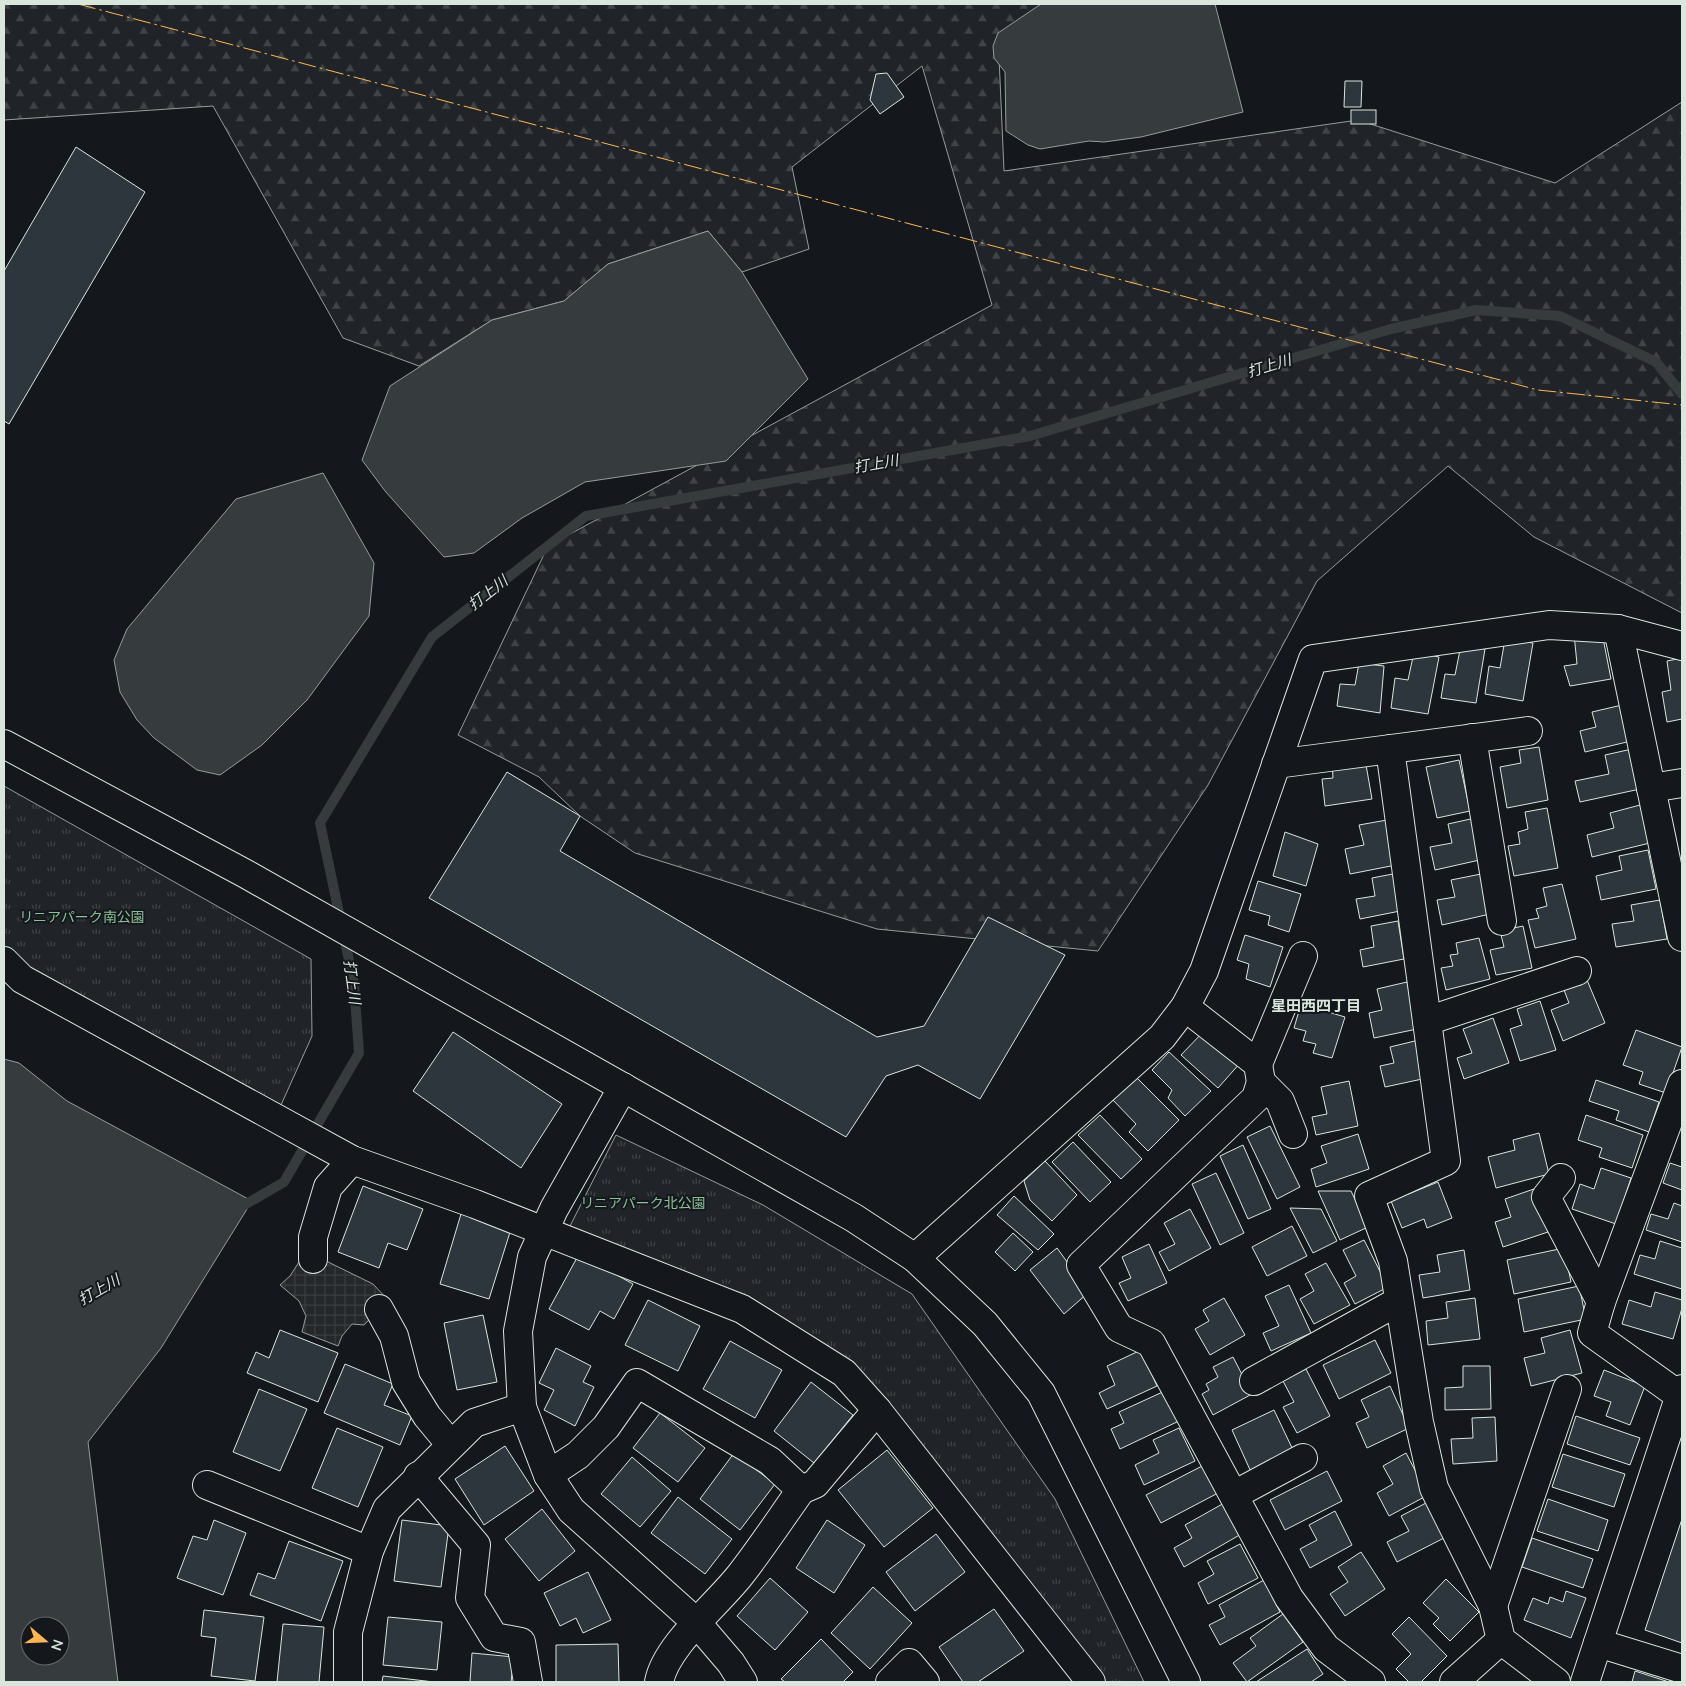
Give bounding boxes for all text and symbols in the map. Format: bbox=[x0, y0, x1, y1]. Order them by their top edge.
water label: 打上川 bbox=[1245, 349, 1295, 381]
water label: 打上川 bbox=[852, 450, 902, 477]
water label: 打上川 bbox=[464, 570, 513, 614]
park label: リニアパーク南公園 bbox=[19, 908, 145, 926]
water label: 打上川 bbox=[340, 958, 365, 1008]
district label: 星田西四丁目 bbox=[1271, 996, 1361, 1015]
park label: リニアパーク北公園 bbox=[580, 1194, 706, 1212]
water label: 打上川 bbox=[75, 1269, 125, 1309]
north arrow bbox=[20, 1616, 70, 1666]
text: N bbox=[47, 1637, 68, 1653]

